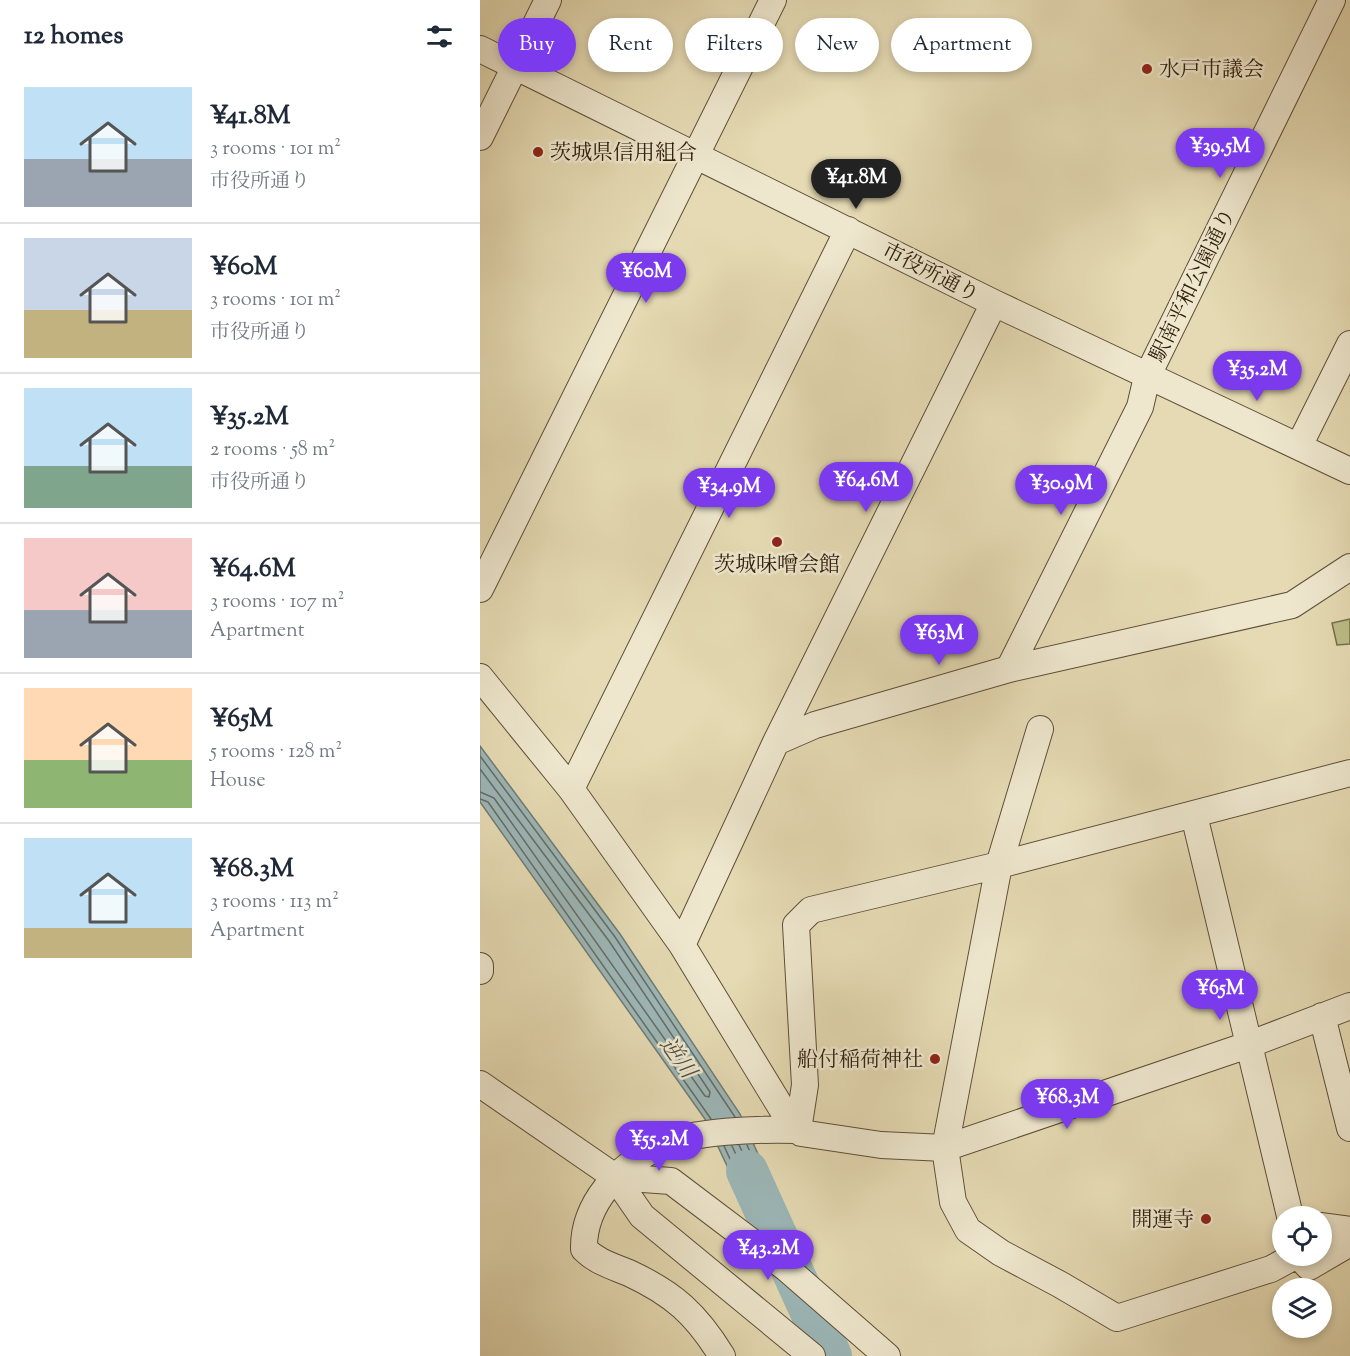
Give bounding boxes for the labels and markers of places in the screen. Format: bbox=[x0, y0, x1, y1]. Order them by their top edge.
place label: 水戸市議会 bbox=[1159, 56, 1264, 86]
marker: 水戸市議会 bbox=[1140, 62, 1154, 76]
pin: ¥39.5M bbox=[1171, 128, 1269, 179]
place label: 茨城県信用組合 bbox=[550, 139, 697, 169]
marker: 茨城県信用組合 bbox=[531, 145, 545, 159]
pin: ¥41.8M bbox=[807, 159, 905, 210]
pin: ¥60M bbox=[610, 253, 682, 304]
pin: ¥35.2M bbox=[1208, 351, 1306, 402]
pin: ¥64.6M bbox=[817, 462, 915, 513]
pin: ¥30.9M bbox=[1012, 465, 1110, 516]
pin: ¥34.9M bbox=[680, 468, 778, 519]
marker: 茨城味噌会館 bbox=[770, 535, 784, 549]
place label: 茨城味噌会館 bbox=[714, 551, 840, 581]
pin: ¥63M bbox=[903, 615, 975, 666]
pin: ¥65M bbox=[1184, 970, 1256, 1021]
place label: 船付稲荷神社 bbox=[797, 1046, 923, 1076]
marker: 船付稲荷神社 bbox=[928, 1052, 942, 1066]
pin: ¥68.3M bbox=[1018, 1079, 1116, 1130]
pin: ¥55.2M bbox=[610, 1121, 708, 1172]
place label: 開運寺 bbox=[1131, 1206, 1194, 1236]
marker: 開運寺 bbox=[1199, 1212, 1213, 1226]
pin: ¥43.2M bbox=[719, 1230, 817, 1281]

